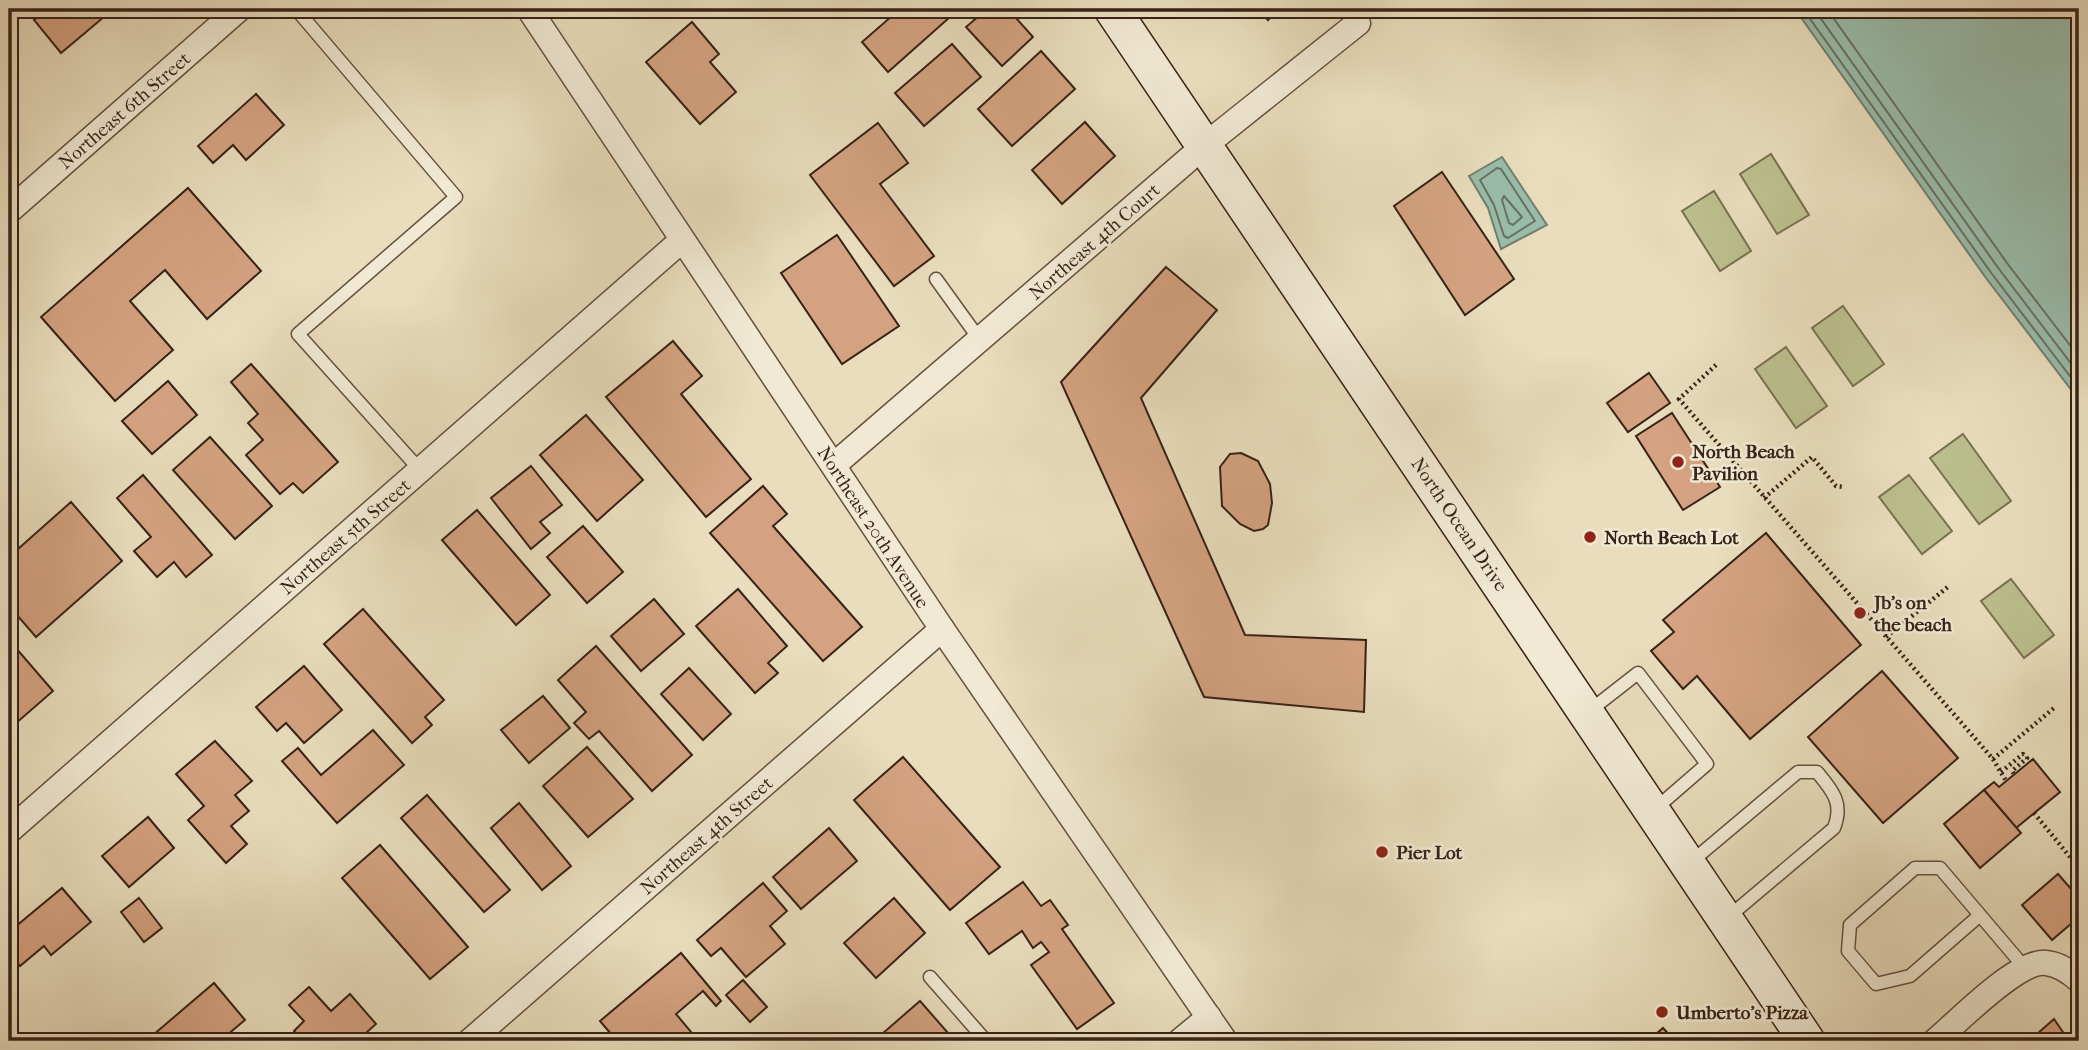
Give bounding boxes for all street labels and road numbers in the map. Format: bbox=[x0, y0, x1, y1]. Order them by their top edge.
street label: Northeast 6th Street bbox=[54, 47, 195, 174]
street label: Northeast 4th Court bbox=[1025, 179, 1165, 304]
street label: Northeast 20th Avenue bbox=[813, 443, 934, 612]
street label: North Ocean Drive bbox=[1406, 454, 1512, 596]
street label: Northeast 5th Street bbox=[276, 474, 415, 599]
street label: Northeast 4th Street bbox=[636, 772, 777, 899]

